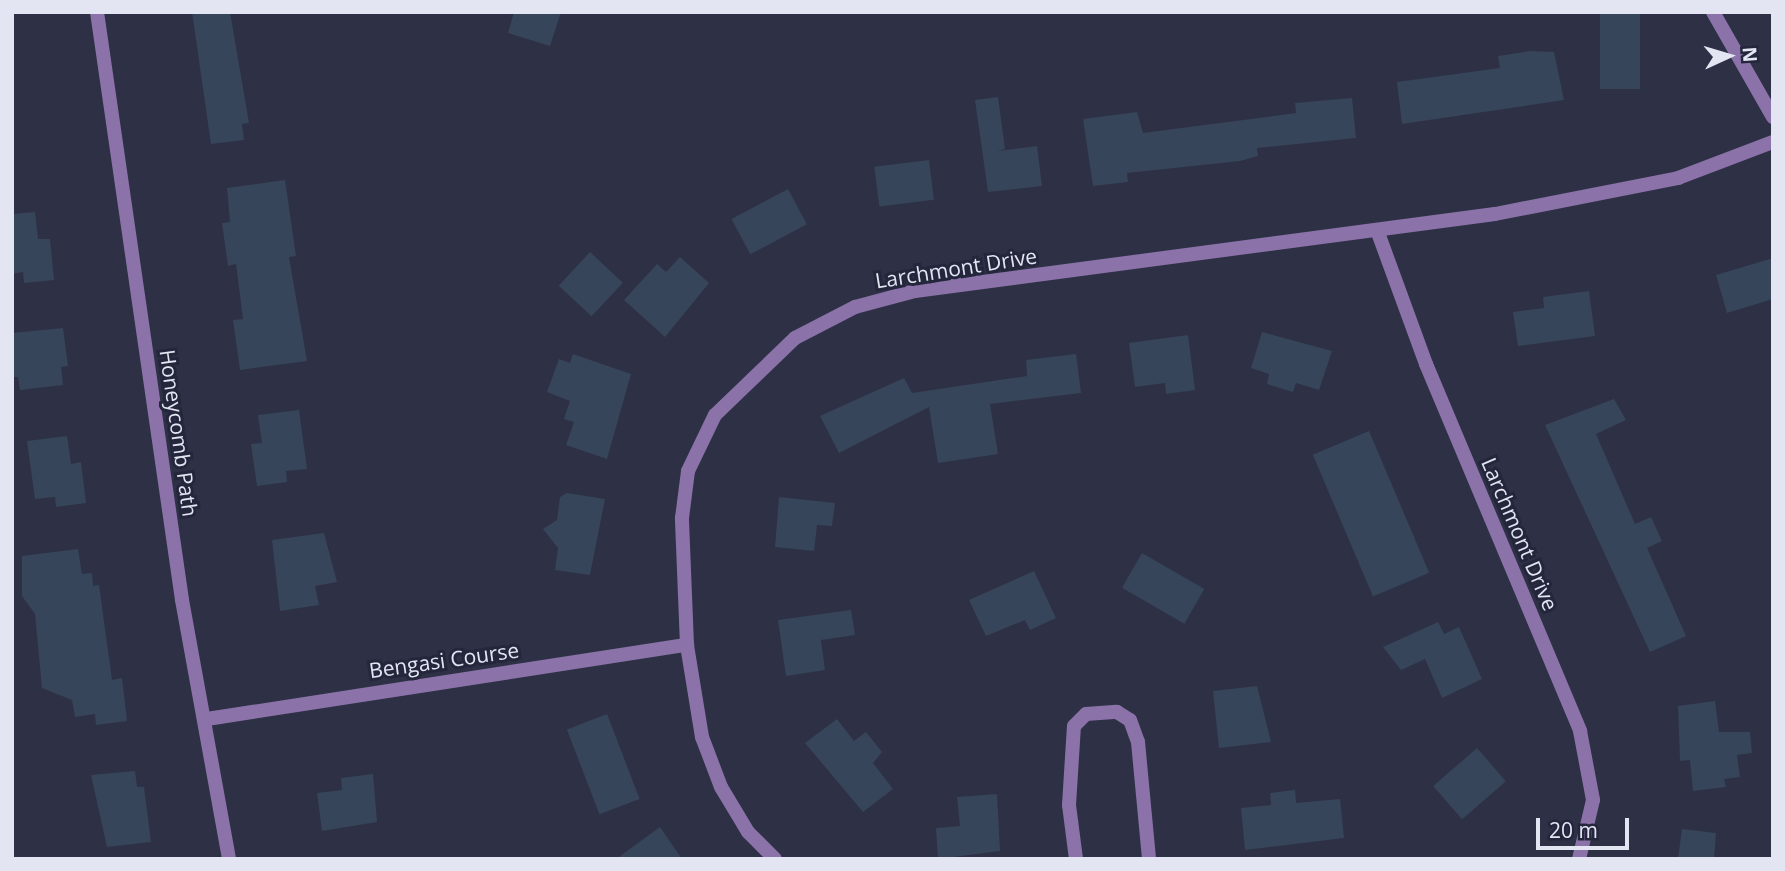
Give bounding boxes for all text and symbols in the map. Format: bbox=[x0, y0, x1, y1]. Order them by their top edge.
north arrow bbox=[1694, 21, 1764, 91]
text: N bbox=[1736, 46, 1763, 63]
street label: Larchmont Drive bbox=[873, 243, 1039, 293]
street label: Honeycomb Path bbox=[155, 348, 203, 518]
street label: Larchmont Drive bbox=[1476, 454, 1564, 614]
street label: Bengasi Course bbox=[367, 637, 521, 683]
scale bar bbox=[1540, 804, 1633, 848]
text: 20 m bbox=[1549, 816, 1598, 844]

